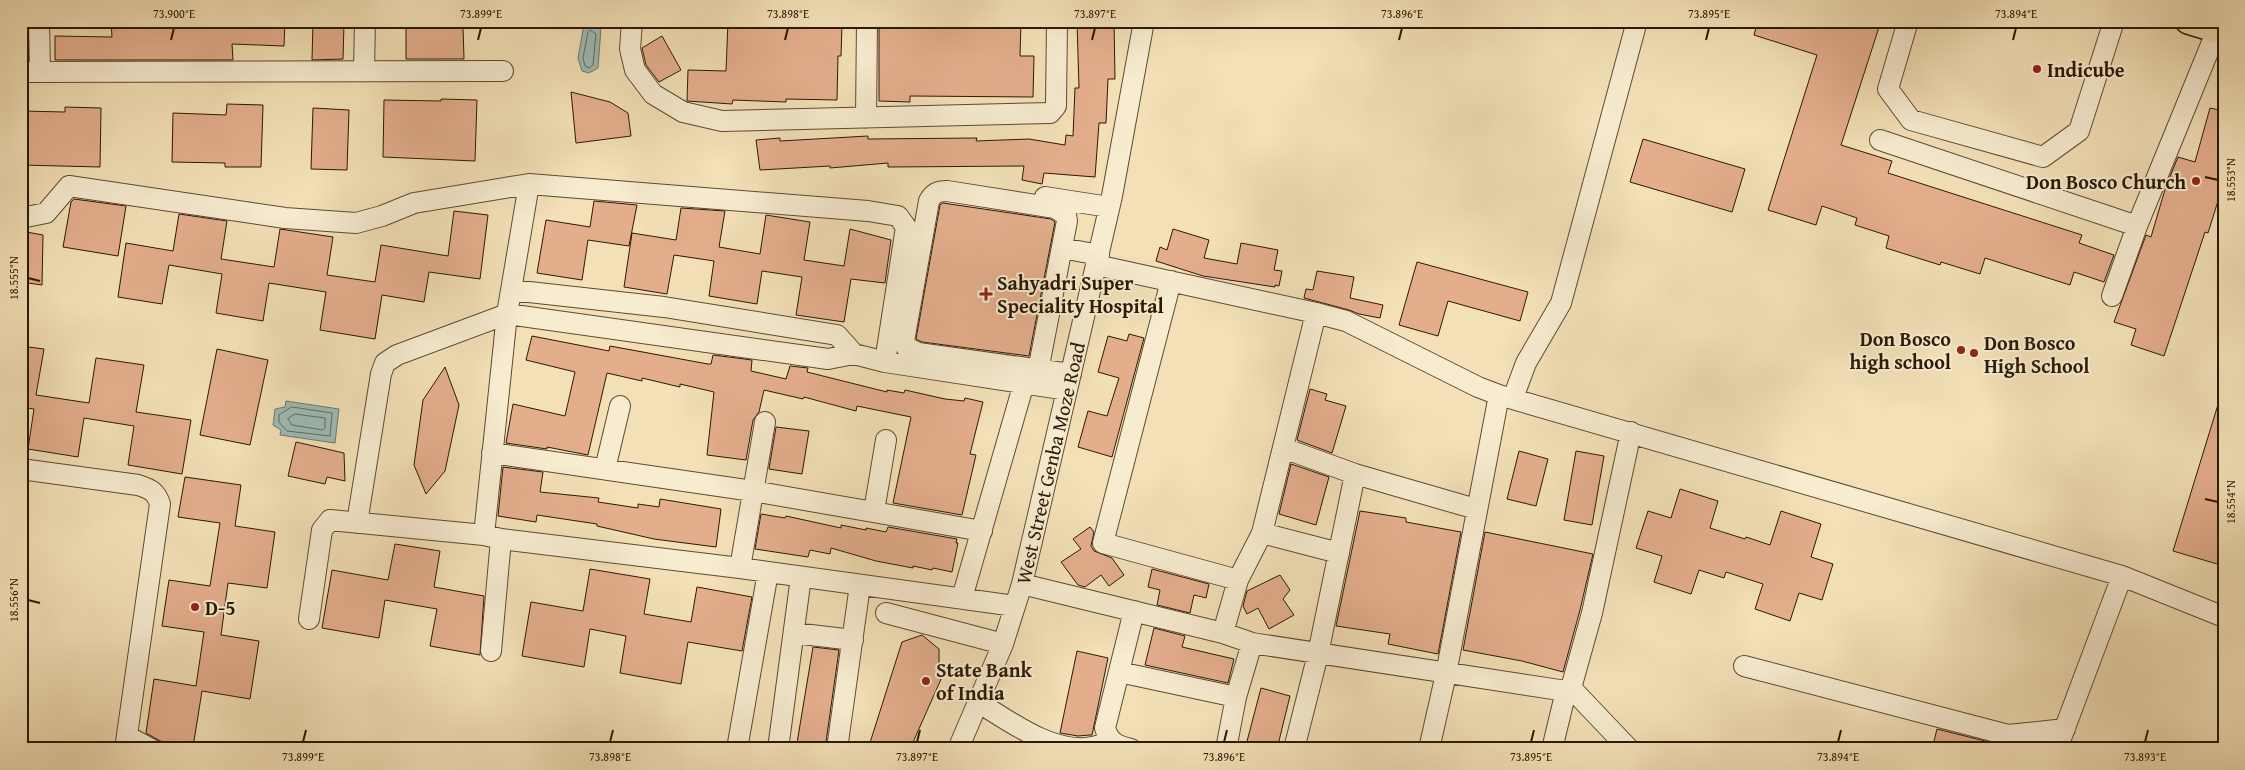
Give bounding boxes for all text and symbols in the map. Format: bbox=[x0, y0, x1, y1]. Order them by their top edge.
text: 73.900°E bbox=[153, 5, 195, 22]
text: 73.899°E bbox=[460, 5, 502, 22]
text: 73.898°E bbox=[767, 5, 809, 22]
text: 73.897°E bbox=[1074, 5, 1116, 22]
text: 73.896°E bbox=[1381, 5, 1423, 22]
text: 73.895°E bbox=[1688, 5, 1730, 22]
text: 73.894°E bbox=[1995, 5, 2037, 22]
place label: Indicube bbox=[2047, 55, 2125, 84]
marker: Indicube bbox=[2031, 63, 2043, 75]
text: 18.553°N bbox=[2222, 158, 2239, 202]
place label: Don Bosco Church bbox=[2026, 167, 2186, 196]
marker: Don Bosco Church bbox=[2190, 175, 2202, 187]
text: 18.555°N bbox=[5, 256, 22, 300]
place label: Sahyadri Super Speciality Hospital bbox=[997, 268, 1164, 320]
marker: Sahyadri Super Speciality Hospital bbox=[979, 287, 993, 301]
place label: Don Bosco high school bbox=[1849, 324, 1951, 376]
place label: Don Bosco High School bbox=[1984, 328, 2090, 380]
street label: West Street Genba Moze Road bbox=[1008, 339, 1092, 587]
marker: Don Bosco high school bbox=[1955, 344, 1967, 356]
marker: Don Bosco High School bbox=[1968, 347, 1980, 359]
text: 18.554°N bbox=[2222, 480, 2239, 524]
text: 18.556°N bbox=[5, 578, 22, 622]
place label: D-5 bbox=[205, 593, 236, 622]
marker: D-5 bbox=[189, 601, 201, 613]
place label: State Bank of India bbox=[936, 655, 1033, 707]
marker: State Bank of India bbox=[920, 675, 932, 687]
text: 73.899°E bbox=[282, 748, 324, 765]
text: 73.898°E bbox=[589, 748, 631, 765]
text: 73.897°E bbox=[896, 748, 938, 765]
text: 73.896°E bbox=[1203, 748, 1245, 765]
text: 73.895°E bbox=[1510, 748, 1552, 765]
text: 73.894°E bbox=[1817, 748, 1859, 765]
text: 73.893°E bbox=[2124, 748, 2166, 765]

